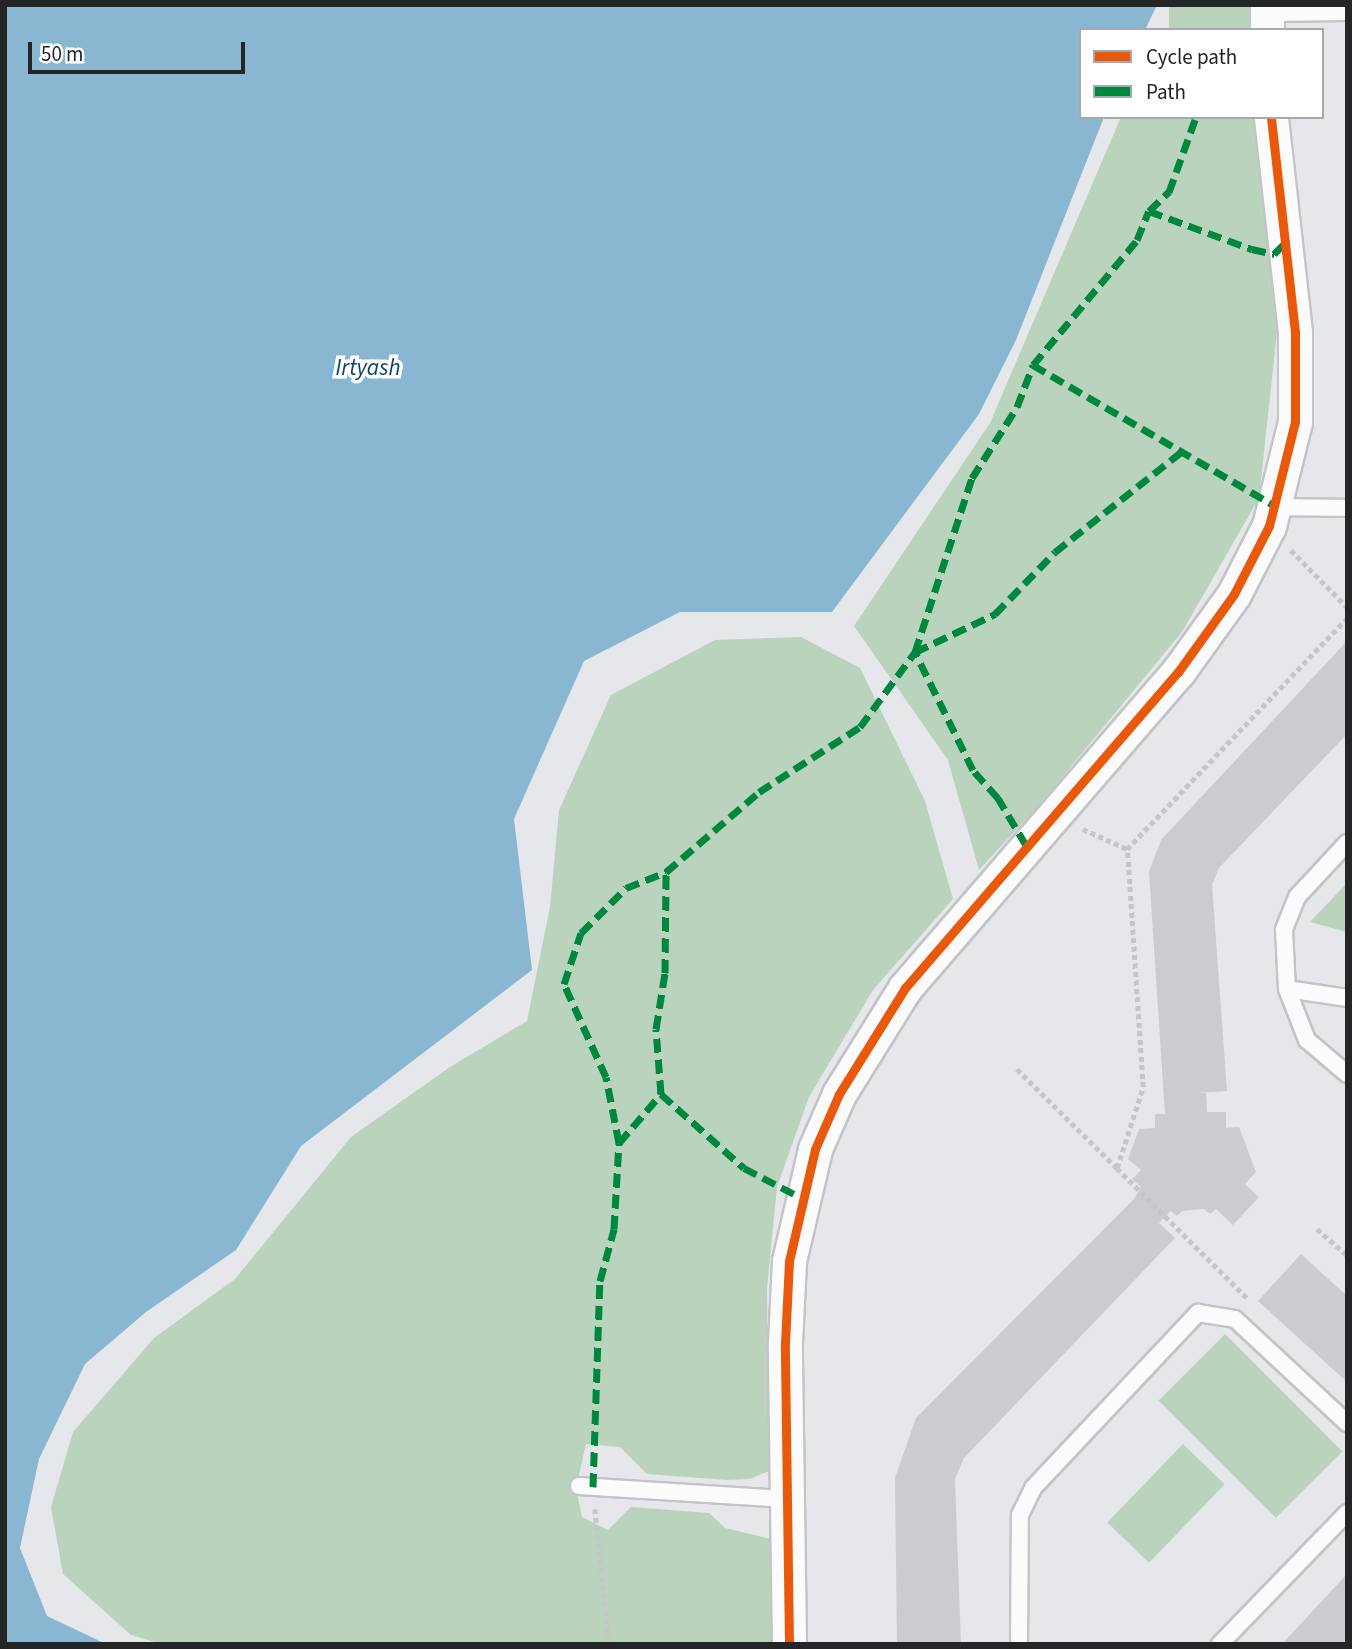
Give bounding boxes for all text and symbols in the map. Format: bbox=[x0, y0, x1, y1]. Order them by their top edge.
scale bar bbox=[32, 28, 248, 72]
legend bbox=[1079, 28, 1324, 119]
text: 50 m bbox=[41, 39, 83, 69]
text: Cycle path bbox=[1146, 42, 1237, 72]
text: Path bbox=[1146, 77, 1186, 107]
water label: Irtyash bbox=[336, 354, 400, 382]

